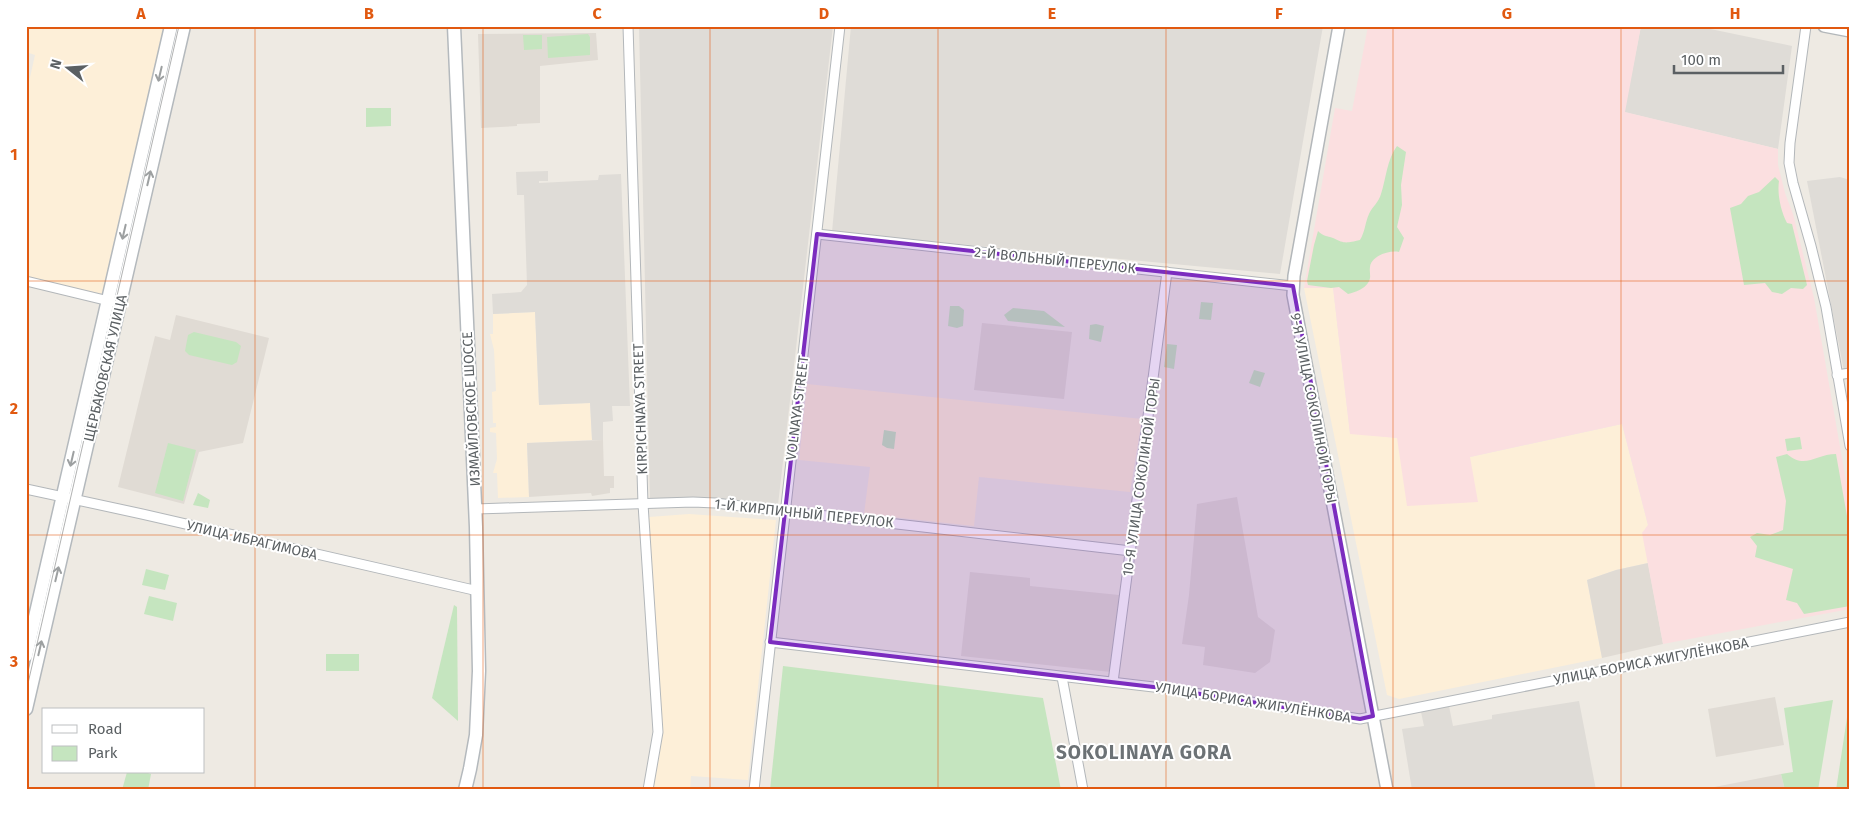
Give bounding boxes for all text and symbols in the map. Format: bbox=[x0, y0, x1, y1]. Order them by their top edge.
text: A bbox=[135, 4, 146, 23]
text: B bbox=[364, 4, 374, 23]
text: C bbox=[592, 4, 602, 23]
text: D bbox=[819, 4, 829, 23]
text: E bbox=[1048, 4, 1056, 23]
text: F bbox=[1275, 4, 1283, 23]
text: G bbox=[1502, 4, 1512, 23]
text: H bbox=[1730, 4, 1740, 23]
north arrow bbox=[42, 42, 92, 92]
scale bar bbox=[1674, 42, 1782, 74]
text: 100 m bbox=[1681, 51, 1721, 69]
text: N bbox=[47, 57, 66, 71]
one-way arrow bbox=[155, 65, 164, 81]
text: 1 bbox=[10, 145, 18, 164]
one-way arrow bbox=[145, 170, 154, 186]
one-way arrow bbox=[119, 224, 128, 240]
street label: 2-Й ВОЛЬНЫЙ ПЕРЕУЛОК bbox=[973, 244, 1137, 278]
street label: ЩЕРБАКОВСКАЯ УЛИЦА bbox=[80, 293, 131, 443]
street label: 9-Я УЛИЦА СОКОЛИНОЙ ГОРЫ bbox=[1287, 311, 1340, 505]
street label: ИЗМАЙЛОВСКОЕ ШОССЕ bbox=[459, 331, 484, 487]
street label: KIRPICHNAYA STREET bbox=[630, 342, 651, 475]
street label: VOLNAYA STREET bbox=[783, 354, 812, 461]
street label: 10-Я УЛИЦА СОКОЛИНОЙ ГОРЫ bbox=[1119, 377, 1164, 577]
text: 2 bbox=[10, 399, 18, 418]
one-way arrow bbox=[67, 450, 76, 466]
street label: 1-Й КИРПИЧНЫЙ ПЕРЕУЛОК bbox=[714, 496, 895, 531]
street label: УЛИЦА ИБРАГИМОВА bbox=[185, 517, 319, 564]
one-way arrow bbox=[53, 567, 62, 583]
street label: УЛИЦА БОРИСА ЖИГУЛЁНКОВА bbox=[1552, 634, 1750, 689]
one-way arrow bbox=[36, 641, 45, 657]
text: 3 bbox=[9, 652, 18, 671]
street label: УЛИЦА БОРИСА ЖИГУЛЁНКОВА bbox=[1154, 679, 1352, 726]
legend bbox=[42, 708, 205, 774]
text: Road bbox=[88, 720, 123, 738]
district label: SOKOLINAYA GORA bbox=[1056, 741, 1232, 764]
text: Park bbox=[88, 744, 118, 762]

